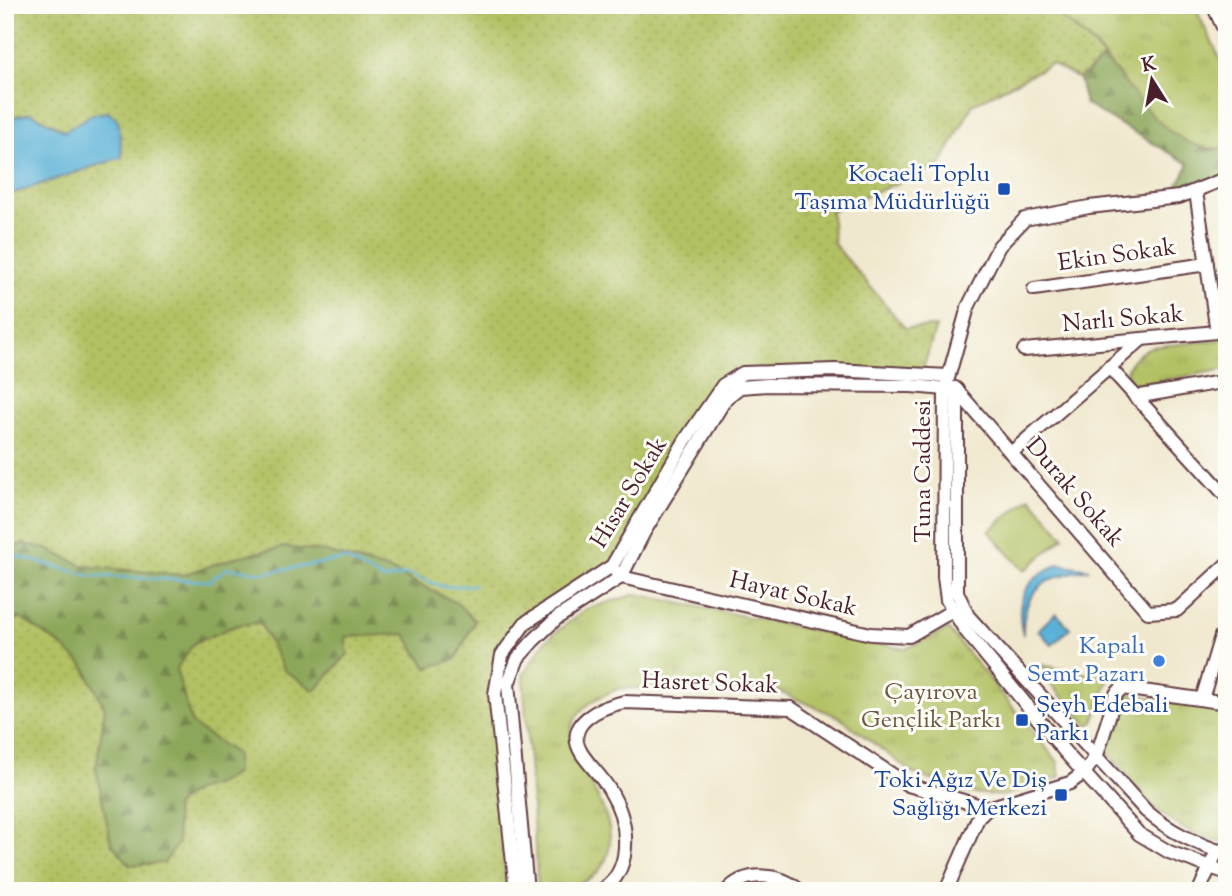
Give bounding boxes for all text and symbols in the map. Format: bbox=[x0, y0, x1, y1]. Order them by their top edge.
north arrow bbox=[1116, 46, 1186, 116]
text: K bbox=[1140, 51, 1159, 80]
place label: Kocaeli Toplu Taşıma Müdürlüğü bbox=[795, 158, 990, 220]
marker: Kocaeli Toplu Taşıma Müdürlüğü bbox=[996, 181, 1012, 197]
street label: Ekin Sokak bbox=[1056, 231, 1178, 281]
street label: Narlı Sokak bbox=[1061, 298, 1185, 342]
street label: Tuna Caddesi bbox=[907, 399, 941, 542]
street label: Hisar Sokak bbox=[583, 431, 677, 555]
street label: Durak Sokak bbox=[1017, 431, 1131, 555]
street label: Hayat Sokak bbox=[726, 564, 860, 626]
place label: Kapalı Semt Pazarı bbox=[1027, 630, 1145, 692]
marker: Kapalı Semt Pazarı bbox=[1151, 653, 1167, 669]
street label: Hasret Sokak bbox=[641, 665, 779, 703]
park label: Çayırova Gençlik Parkı bbox=[861, 676, 1001, 738]
place label: Şeyh Edebali Parkı bbox=[1036, 689, 1169, 751]
marker: Şeyh Edebali Parkı bbox=[1014, 712, 1030, 728]
place label: Toki Ağız Ve Diş Sağlığı Merkezi bbox=[874, 764, 1047, 826]
marker: Toki Ağız Ve Diş Sağlığı Merkezi bbox=[1053, 787, 1069, 803]

